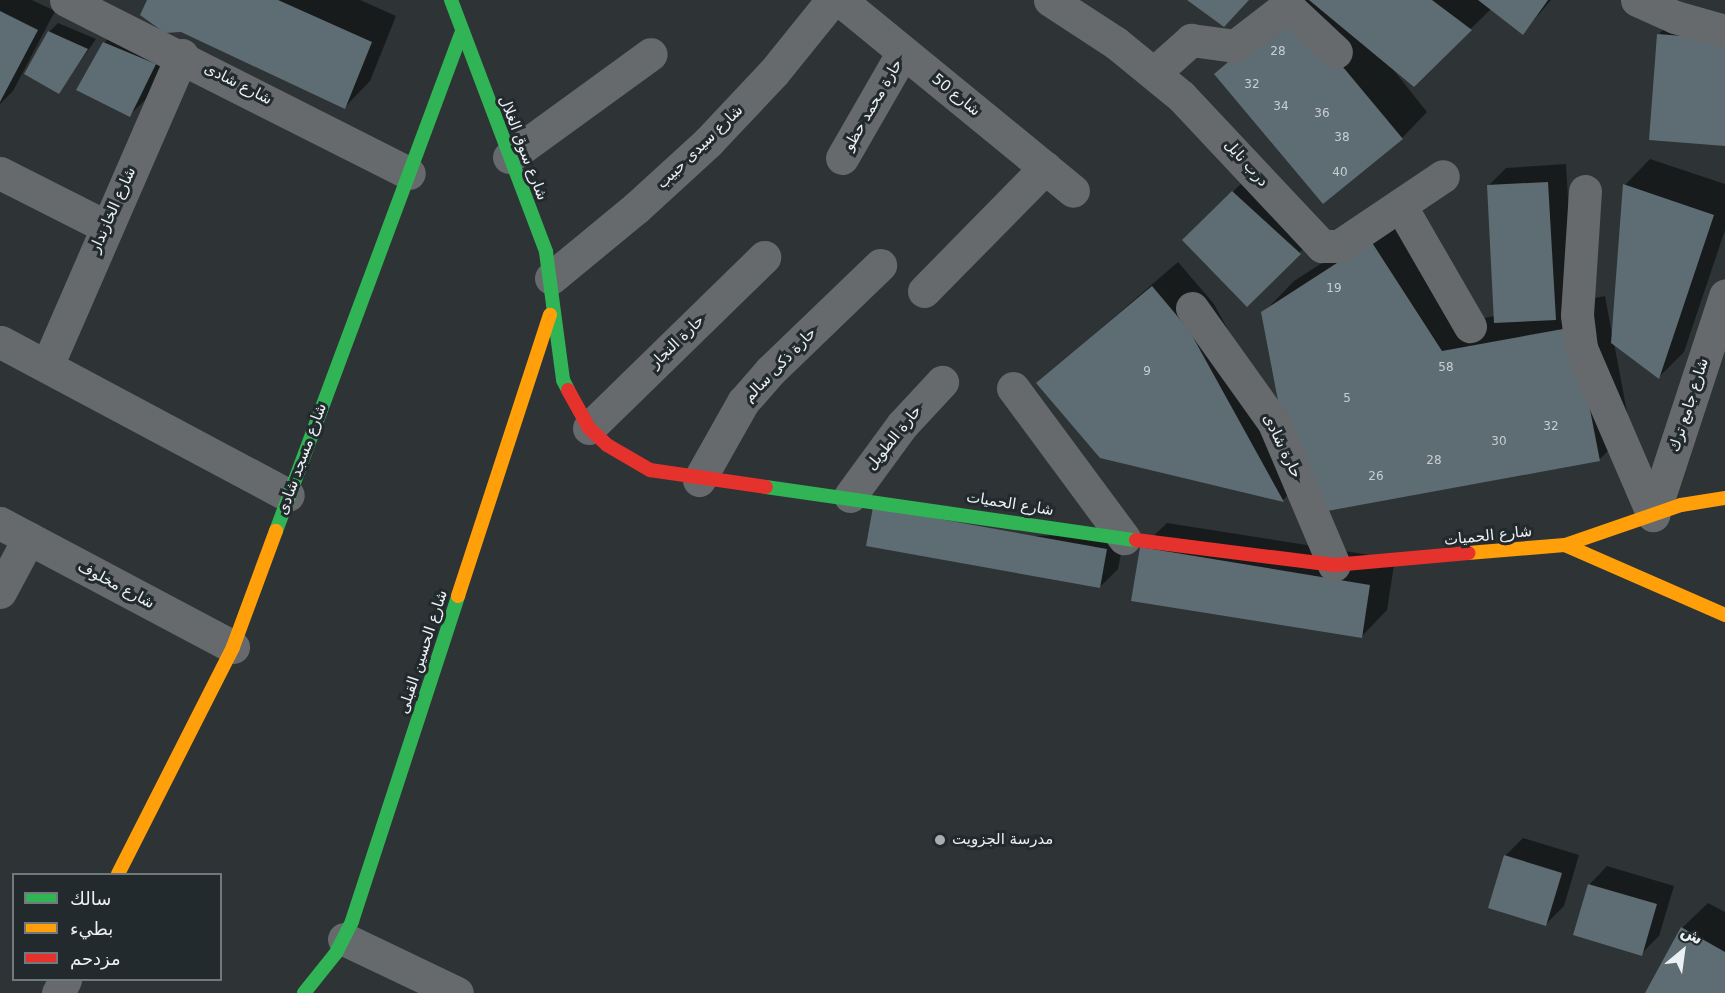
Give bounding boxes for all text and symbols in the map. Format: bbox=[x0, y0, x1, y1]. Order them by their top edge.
house number: 28 bbox=[1270, 45, 1286, 59]
street label: حارة محمد حظو bbox=[840, 56, 906, 154]
street label: شارع شادى bbox=[201, 59, 275, 109]
street label: شارع 50 bbox=[928, 70, 984, 120]
house number: 32 bbox=[1244, 78, 1260, 92]
street label: شارع سوق الغلال bbox=[495, 93, 551, 203]
house number: 34 bbox=[1273, 100, 1289, 114]
street label: شارع سيدى حبيب bbox=[653, 101, 747, 193]
house number: 36 bbox=[1314, 107, 1330, 121]
house number: 38 bbox=[1334, 131, 1350, 145]
street label: درب نايل bbox=[1220, 136, 1272, 190]
street label: شارع الخازندار bbox=[86, 164, 140, 256]
house number: 40 bbox=[1332, 166, 1348, 180]
house number: 19 bbox=[1326, 282, 1342, 296]
street label: حارة النجار bbox=[646, 312, 708, 372]
street label: حارة ذكى سالم bbox=[740, 324, 820, 406]
street label: شارع جامع ترك bbox=[1665, 356, 1713, 454]
house number: 58 bbox=[1438, 361, 1454, 375]
house number: 9 bbox=[1143, 365, 1151, 379]
house number: 5 bbox=[1343, 392, 1351, 406]
street label: شارع مسجد شادى bbox=[273, 401, 331, 517]
street label: حارة الطويل bbox=[862, 402, 926, 474]
street label: حارة شادى bbox=[1259, 411, 1305, 481]
house number: 32 bbox=[1543, 420, 1559, 434]
house number: 30 bbox=[1491, 435, 1507, 449]
house number: 28 bbox=[1426, 454, 1442, 468]
house number: 26 bbox=[1368, 470, 1384, 484]
street label: شارع الحميات bbox=[965, 488, 1055, 520]
street label: شارع الحميات bbox=[1443, 522, 1533, 550]
street label: شارع مخلوف bbox=[75, 557, 157, 613]
street label: شارع الحسين القبلى bbox=[395, 588, 451, 716]
place label: مدرسة الجزويت bbox=[952, 831, 1053, 849]
marker: مدرسة الجزويت bbox=[933, 833, 947, 847]
legend bbox=[12, 873, 222, 981]
text: سالك bbox=[70, 888, 111, 909]
text: بطيء bbox=[70, 918, 113, 939]
north arrow bbox=[1653, 921, 1713, 981]
text: ش bbox=[1678, 921, 1706, 948]
text: مزدحم bbox=[70, 948, 121, 969]

